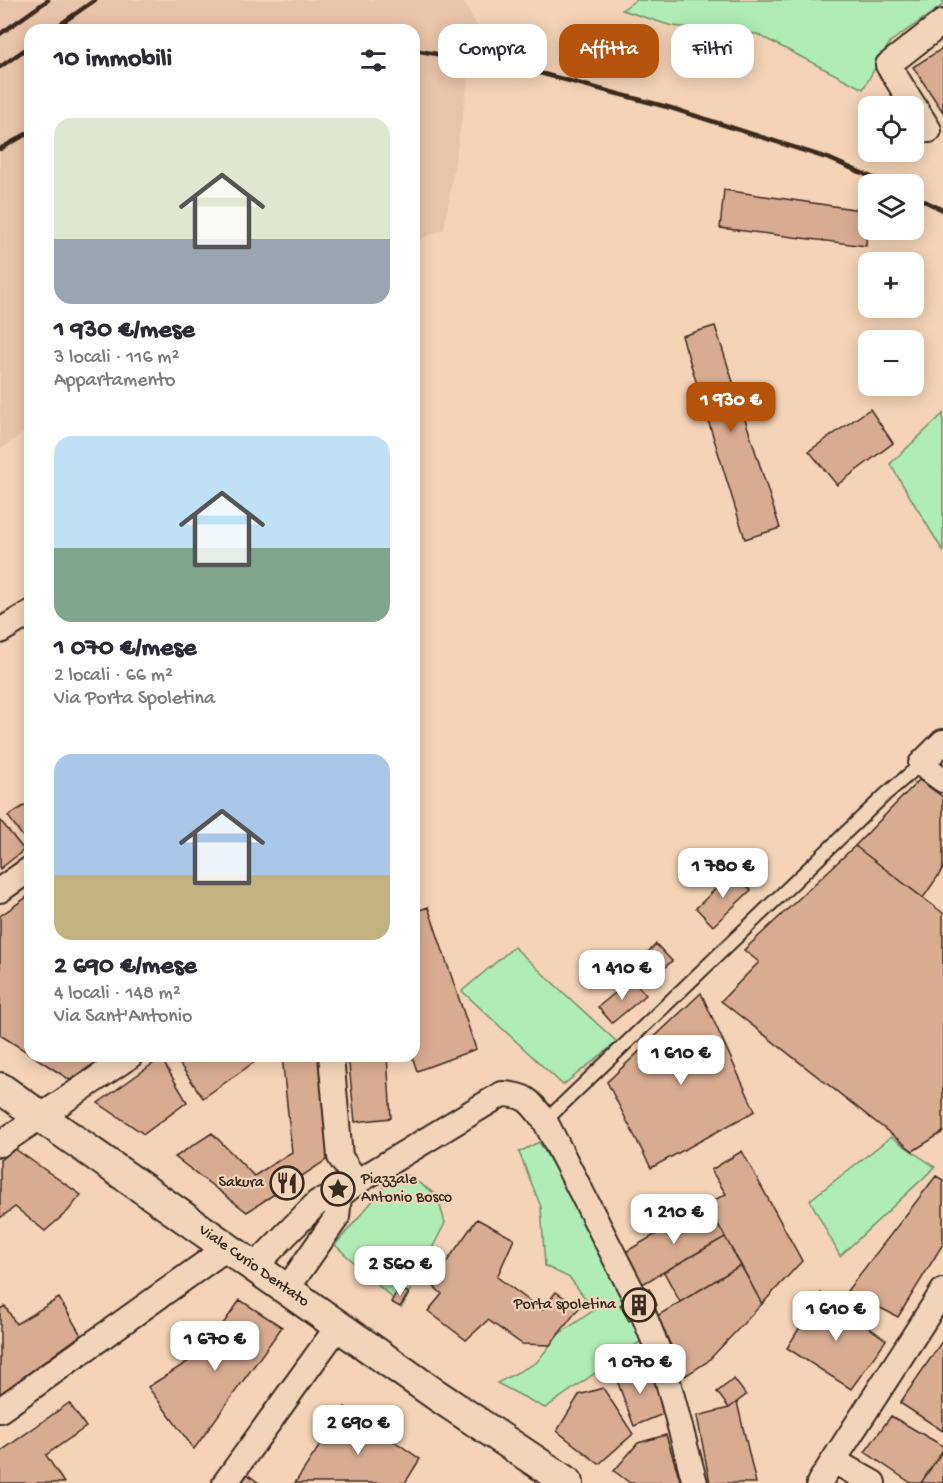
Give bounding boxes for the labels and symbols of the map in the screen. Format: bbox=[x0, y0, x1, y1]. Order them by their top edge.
pin: 1 930 € bbox=[676, 382, 786, 433]
pin: 1 780 € bbox=[668, 848, 778, 899]
pin: 1 410 € bbox=[567, 950, 677, 1001]
pin: 1 610 € bbox=[626, 1035, 736, 1086]
restaurant icon: Sakura bbox=[269, 1165, 305, 1201]
place icon: Piazzale Antonio Bosco bbox=[320, 1171, 356, 1207]
place label: Piazzale Antonio Bosco bbox=[360, 1171, 452, 1208]
place label: Sakura bbox=[219, 1174, 265, 1193]
pin: 1 210 € bbox=[619, 1194, 729, 1245]
street label: Viale Curio Dentato bbox=[194, 1220, 313, 1312]
pin: 2 560 € bbox=[345, 1246, 455, 1297]
building icon: Porta spoletina bbox=[621, 1287, 657, 1323]
pin: 1 610 € bbox=[781, 1291, 891, 1342]
place label: Porta spoletina bbox=[513, 1296, 617, 1315]
pin: 1 670 € bbox=[160, 1321, 270, 1372]
pin: 1 070 € bbox=[585, 1344, 695, 1395]
pin: 2 690 € bbox=[303, 1405, 413, 1456]

